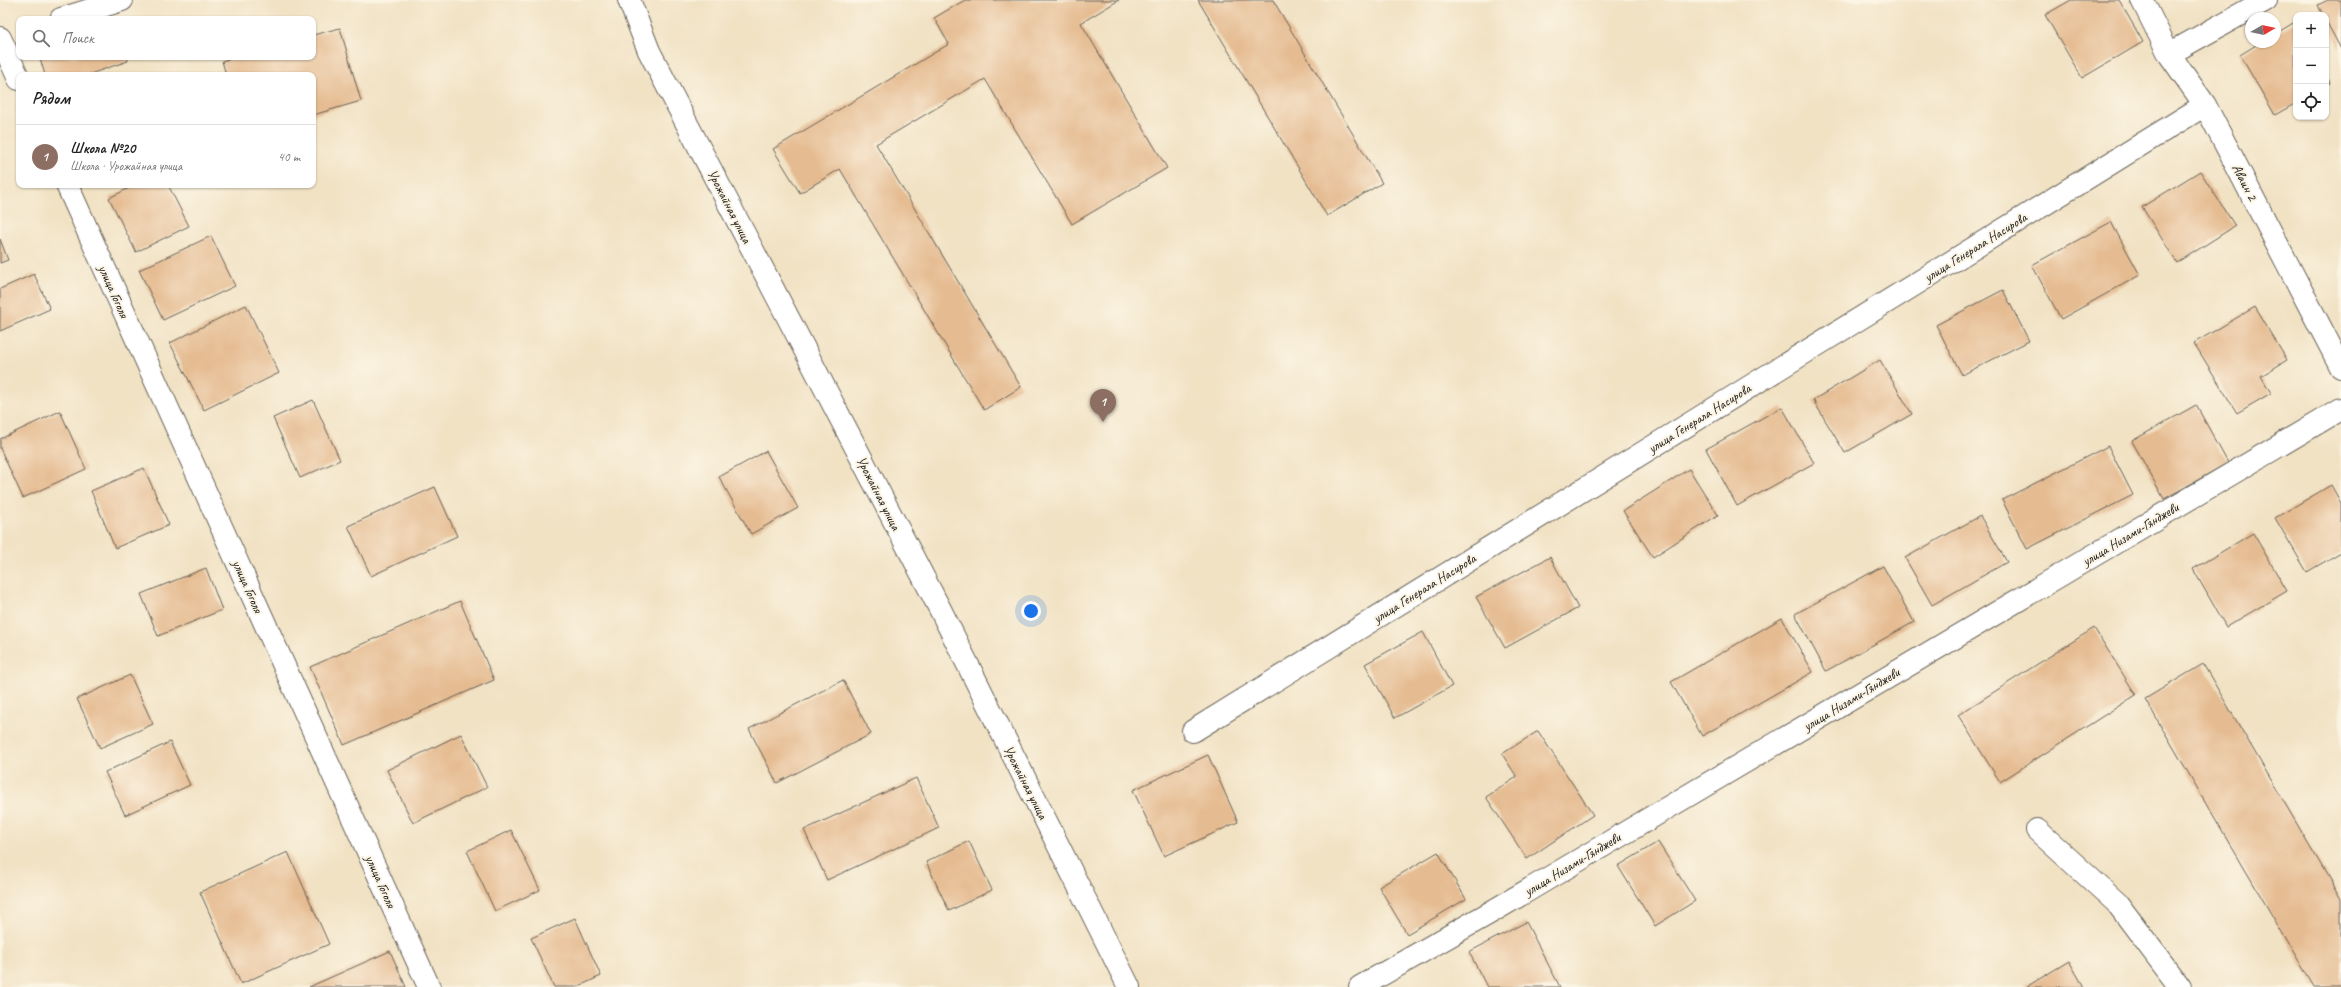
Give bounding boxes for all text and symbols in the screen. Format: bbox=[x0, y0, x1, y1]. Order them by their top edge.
north arrow bbox=[2245, 12, 2281, 48]
map controls bbox=[2293, 12, 2329, 120]
button: + bbox=[2293, 12, 2329, 48]
search box bbox=[16, 16, 316, 60]
icon: search bbox=[30, 27, 52, 49]
text: Поиск bbox=[62, 29, 94, 48]
button: − bbox=[2293, 48, 2329, 84]
button: locate bbox=[2293, 84, 2329, 120]
text: Рядом bbox=[32, 88, 70, 109]
text: Школа №20 bbox=[70, 139, 135, 158]
text: 1 bbox=[42, 149, 48, 165]
text: 40 m bbox=[278, 149, 300, 165]
text: Школа · Урожайная улица bbox=[70, 158, 182, 174]
street label: Аваин 2 bbox=[2228, 161, 2262, 205]
street label: Урожайная улица bbox=[704, 166, 756, 247]
street label: улица Генерала Насирова bbox=[1920, 208, 2031, 286]
street label: улица Гоголя bbox=[94, 261, 133, 321]
street label: улица Генерала Насирова bbox=[1644, 379, 1755, 457]
pin: 1 bbox=[1090, 389, 1116, 422]
street label: Урожайная улица bbox=[853, 453, 905, 534]
street label: улица Низами-Гянджеви bbox=[2078, 498, 2183, 570]
street label: улица Генерала Насирова bbox=[1369, 549, 1480, 627]
street label: улица Гоголя bbox=[228, 556, 267, 616]
your location bbox=[1021, 601, 1041, 621]
street label: улица Низами-Гянджеви bbox=[1799, 663, 1904, 735]
street label: Урожайная улица bbox=[1000, 742, 1052, 823]
street label: улица Низами-Гянджеви bbox=[1520, 828, 1625, 900]
street label: улица Гоголя bbox=[361, 851, 400, 911]

